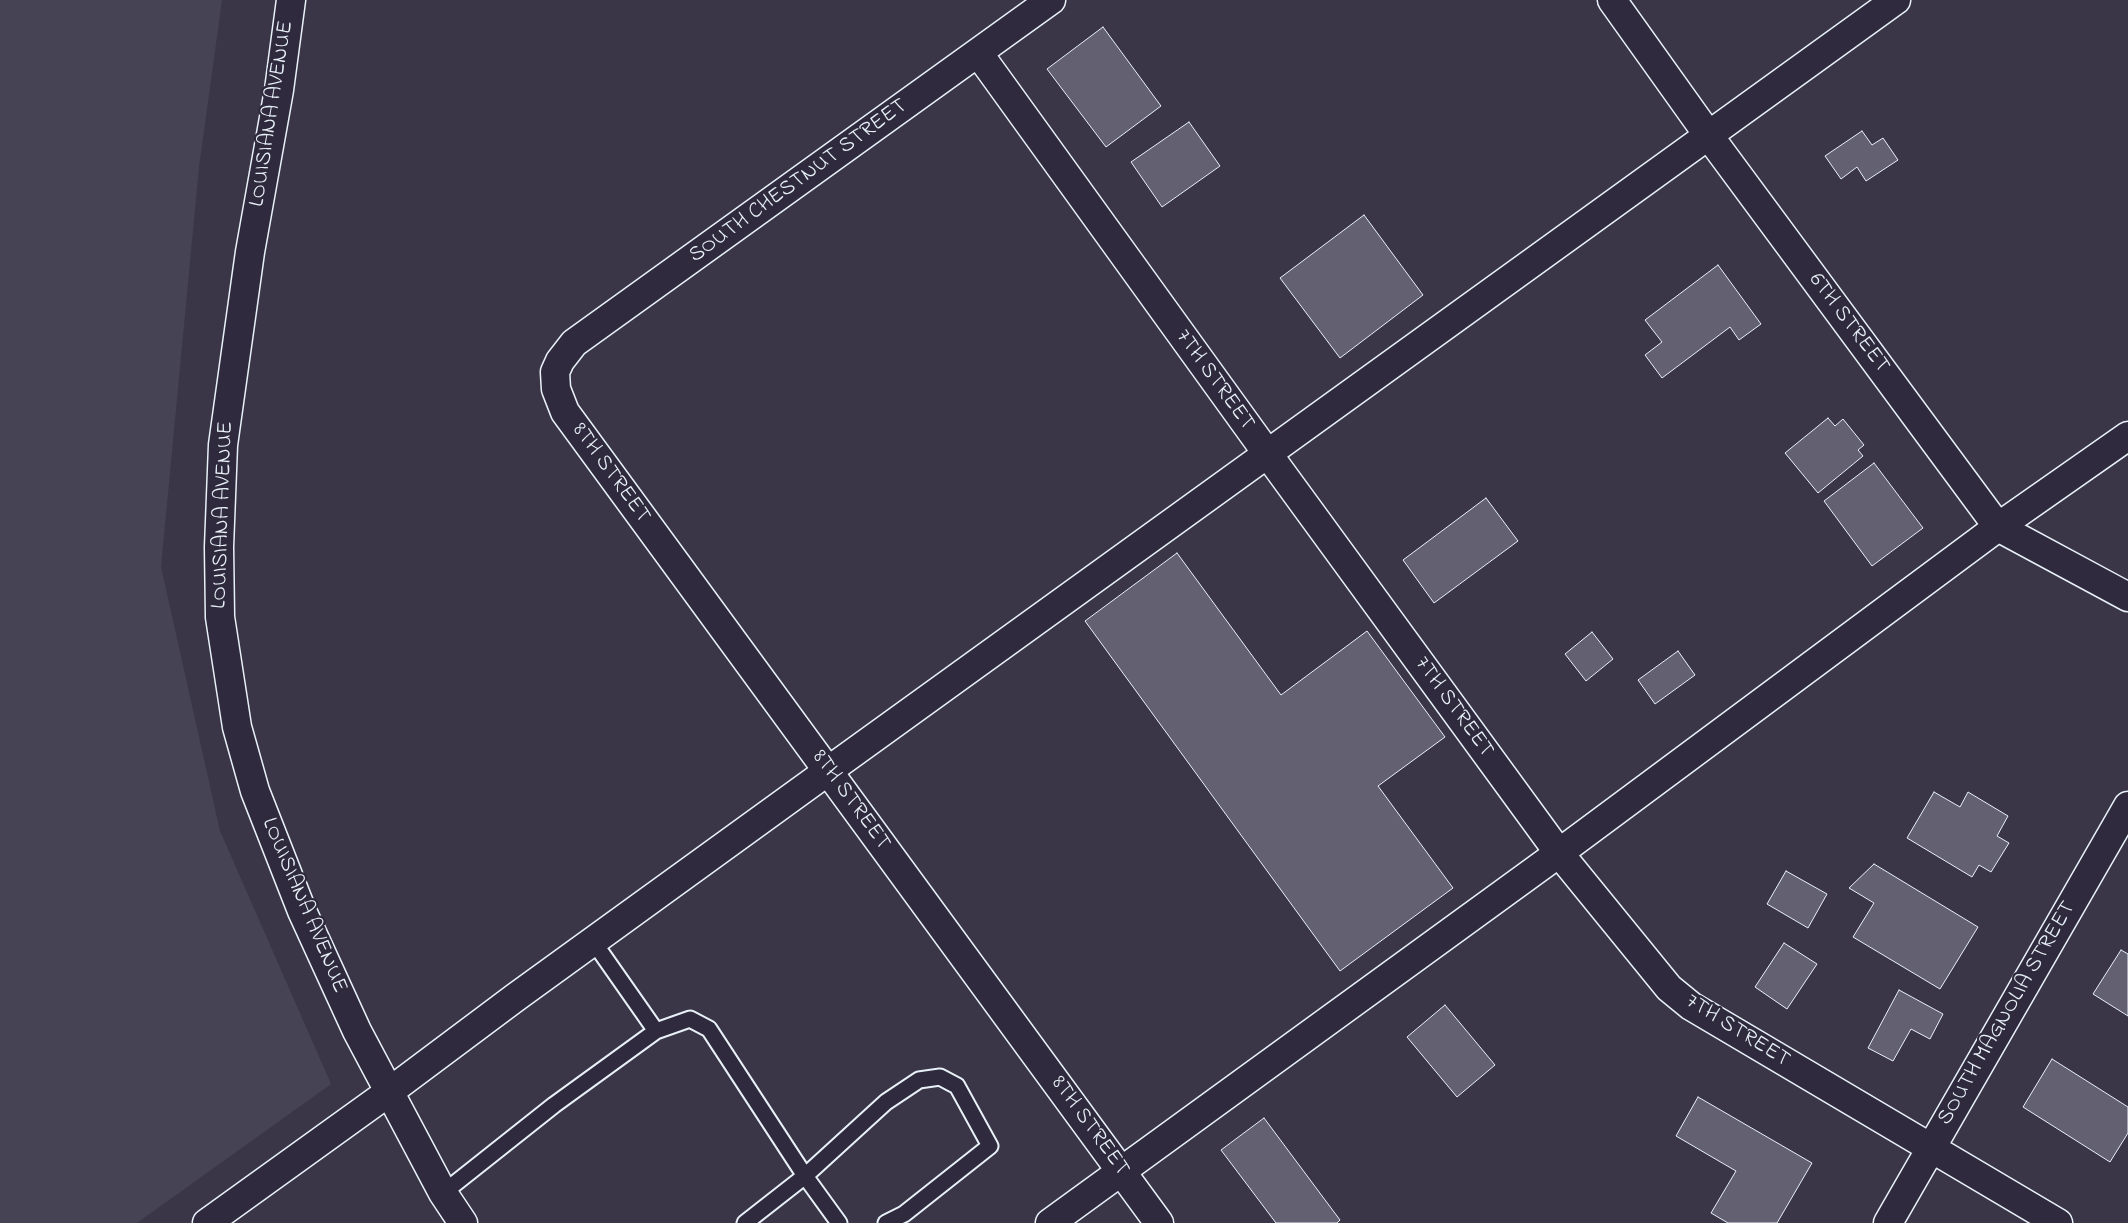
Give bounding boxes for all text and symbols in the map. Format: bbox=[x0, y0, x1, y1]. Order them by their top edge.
street label: LOUISIANA AVENUE bbox=[245, 19, 301, 209]
street label: SOUTH CHESTNUT STREET bbox=[685, 94, 913, 270]
street label: 6TH STREET bbox=[1802, 269, 1894, 379]
street label: 7TH STREET bbox=[1169, 325, 1259, 437]
street label: 8TH STREET bbox=[565, 419, 655, 529]
street label: LOUISIANA AVENUE bbox=[208, 421, 240, 609]
street label: 7TH STREET bbox=[1408, 652, 1498, 764]
street label: 8TH STREET bbox=[805, 746, 895, 856]
street label: LOUISIANA AVENUE bbox=[254, 814, 352, 998]
street label: SOUTH MAGNOLIA STREET bbox=[1933, 897, 2083, 1131]
street label: 7TH STREET bbox=[1680, 990, 1794, 1074]
street label: 8TH STREET bbox=[1044, 1072, 1134, 1182]

